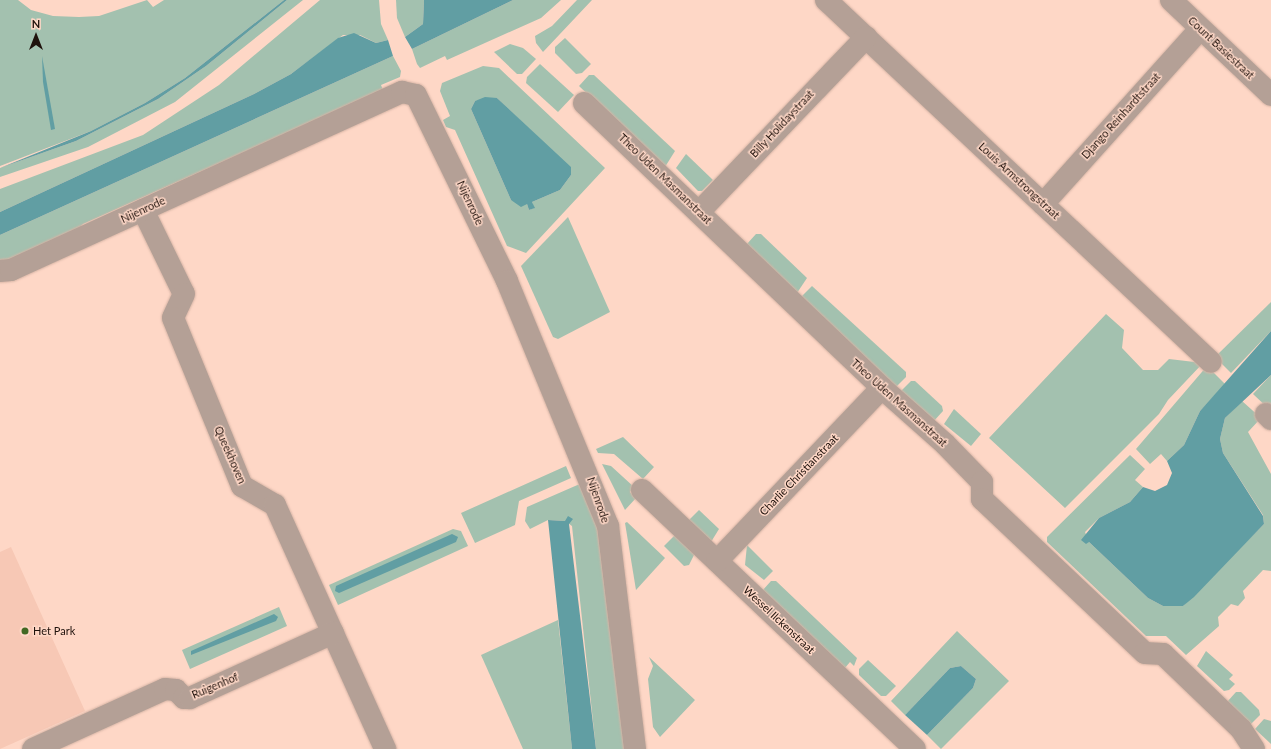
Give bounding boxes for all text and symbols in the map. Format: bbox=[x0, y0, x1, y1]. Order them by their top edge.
street label: Count Basiestraat bbox=[1185, 14, 1257, 82]
north arrow bbox=[16, 16, 56, 56]
text: N bbox=[32, 17, 40, 30]
street label: Django Reinhardtstraat bbox=[1079, 70, 1163, 162]
street label: Billy Holidaystraat bbox=[747, 87, 817, 161]
street label: Theo Uden Masmanstraat bbox=[616, 131, 714, 227]
street label: Louis Armstrongstraat bbox=[976, 140, 1062, 222]
street label: Nijenrode bbox=[454, 179, 486, 227]
street label: Nijenrode bbox=[119, 194, 167, 226]
street label: Theo Uden Masmanstraat bbox=[848, 356, 950, 450]
street label: Queekhoven bbox=[211, 424, 249, 486]
street label: Charlie Christianstraat bbox=[757, 432, 841, 518]
street label: Nijenrode bbox=[584, 475, 612, 525]
street label: Wessel Ilckenstraat bbox=[741, 584, 817, 656]
place label: Het Park bbox=[33, 624, 75, 638]
marker: Het Park bbox=[20, 626, 30, 636]
street label: Ruigenhof bbox=[190, 670, 240, 702]

